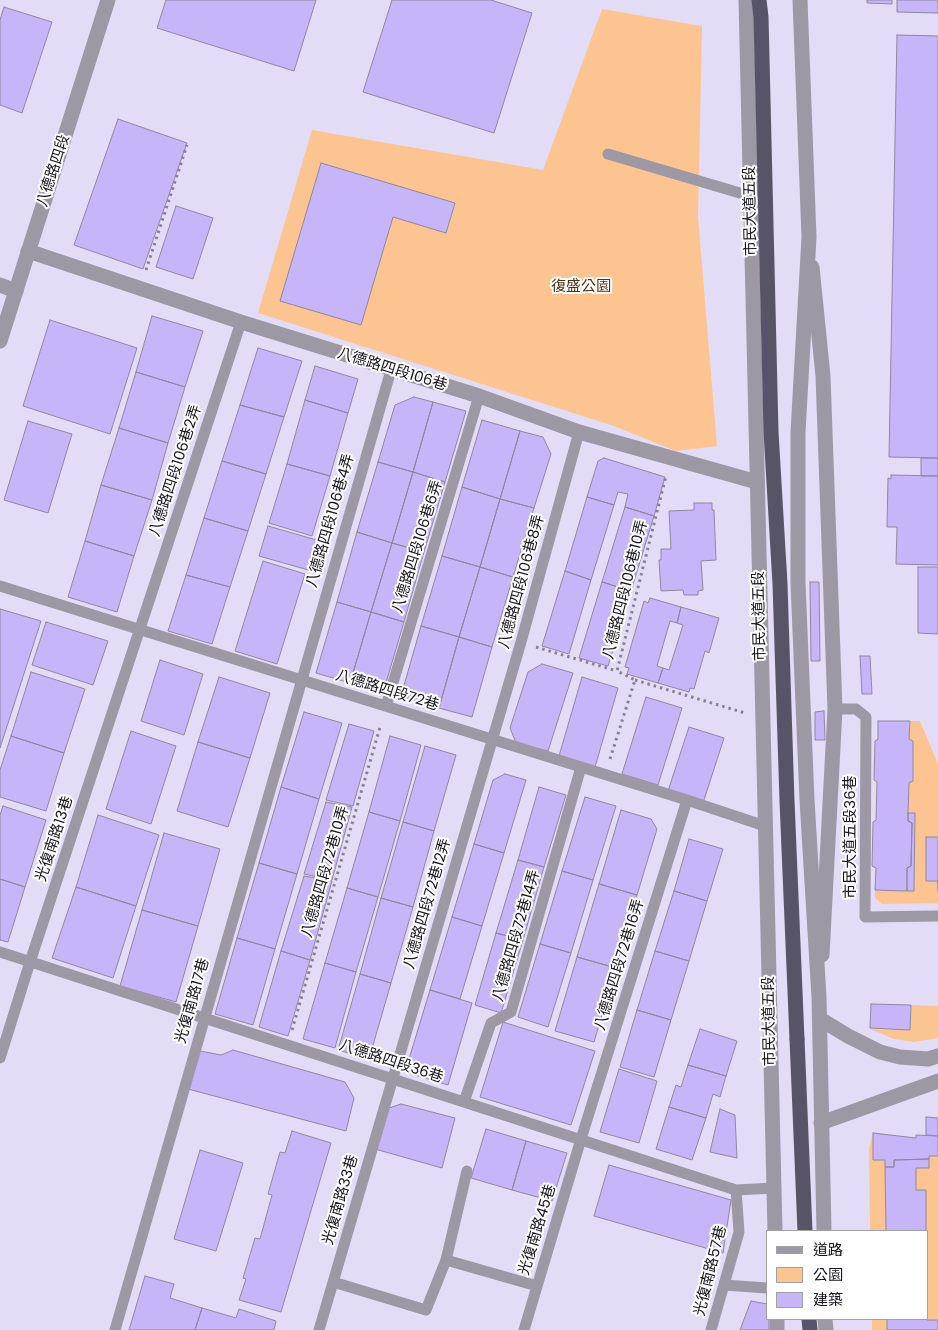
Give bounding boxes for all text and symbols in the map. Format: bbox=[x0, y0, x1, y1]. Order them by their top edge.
street label: 八德路四段 bbox=[34, 133, 74, 209]
street label: 市民大道五段 bbox=[741, 166, 761, 256]
park label: 復盛公園 bbox=[551, 278, 611, 296]
street label: 八德路四段106巷 bbox=[335, 345, 449, 395]
street label: 八德路四段106巷2弄 bbox=[146, 403, 206, 539]
street label: 八德路四段106巷4弄 bbox=[303, 452, 359, 590]
street label: 八德路四段106巷6弄 bbox=[389, 478, 447, 616]
street label: 八德路四段106巷8弄 bbox=[495, 513, 549, 651]
street label: 八德路四段106巷10弄 bbox=[600, 518, 652, 662]
street label: 市民大道五段 bbox=[750, 571, 770, 661]
street label: 八德路四段72巷 bbox=[333, 667, 441, 715]
street label: 市民大道五段36巷 bbox=[842, 775, 860, 899]
street label: 光復南路13巷 bbox=[33, 794, 77, 884]
street label: 八德路四段72巷10弄 bbox=[299, 804, 353, 940]
street label: 八德路四段72巷12弄 bbox=[401, 837, 455, 971]
street label: 八德路四段72巷14弄 bbox=[490, 868, 544, 1004]
street label: 八德路四段72巷16弄 bbox=[591, 897, 649, 1033]
street label: 光復南路17巷 bbox=[172, 956, 214, 1046]
street label: 市民大道五段 bbox=[760, 976, 780, 1066]
street label: 八德路四段36巷 bbox=[337, 1037, 445, 1087]
street label: 光復南路33巷 bbox=[320, 1153, 362, 1247]
street label: 光復南路45巷 bbox=[516, 1182, 560, 1278]
street label: 光復南路57巷 bbox=[691, 1224, 731, 1318]
legend bbox=[766, 1230, 928, 1320]
text: 道路 bbox=[813, 1239, 843, 1260]
text: 公園 bbox=[813, 1264, 843, 1285]
text: 建築 bbox=[813, 1289, 843, 1310]

